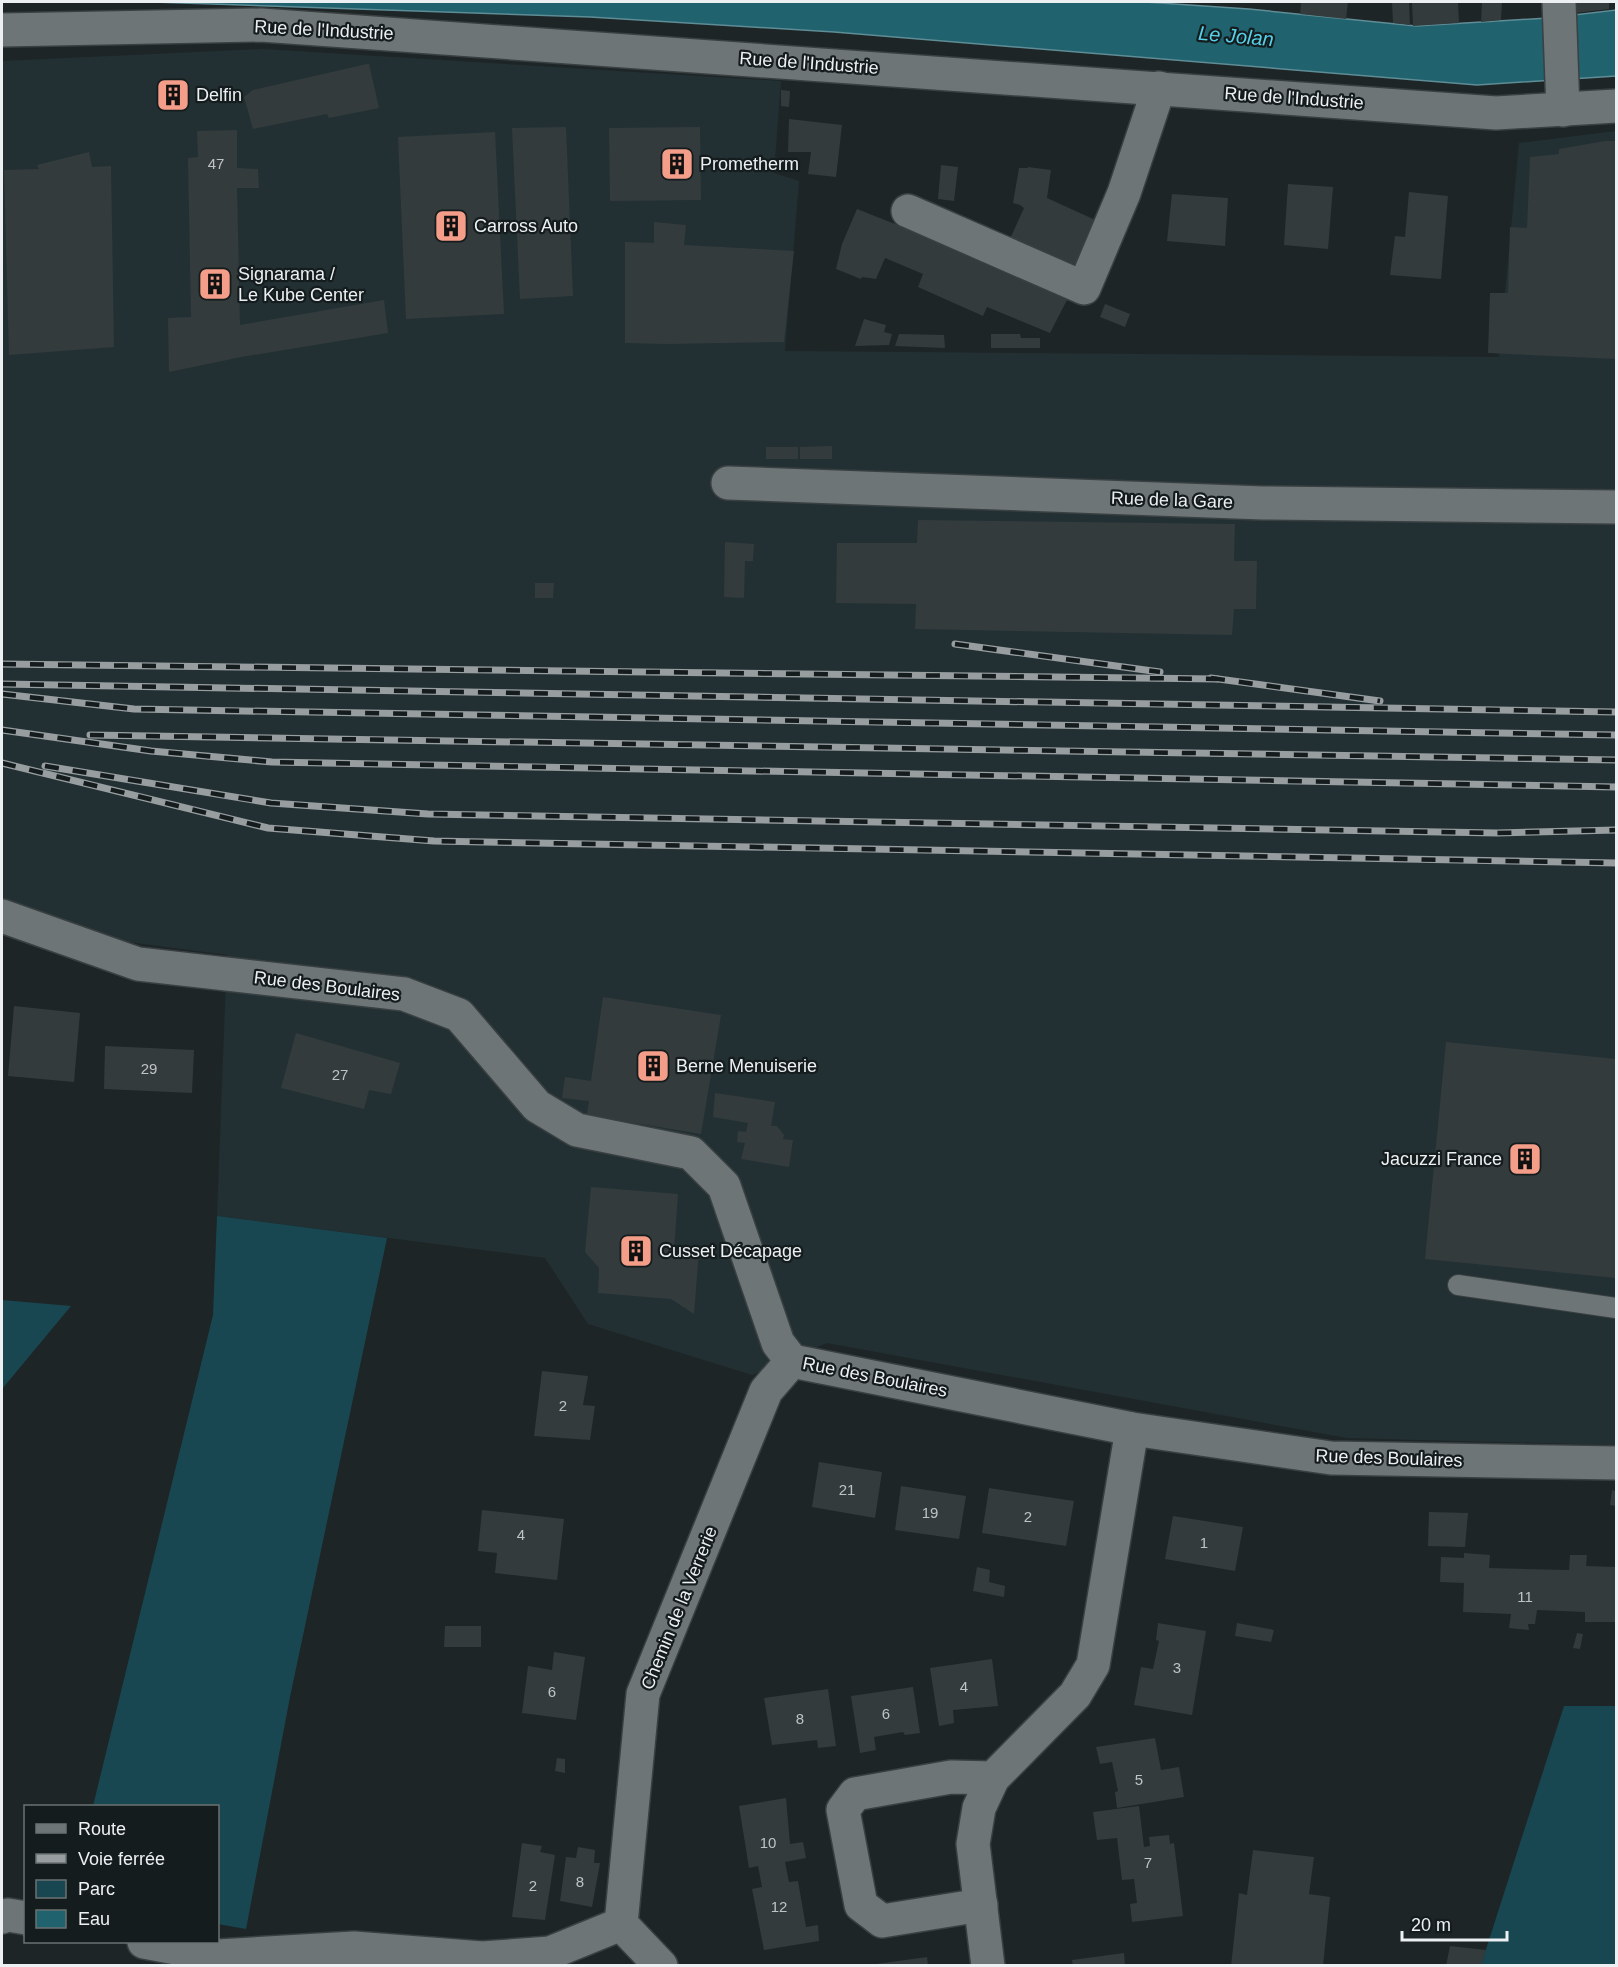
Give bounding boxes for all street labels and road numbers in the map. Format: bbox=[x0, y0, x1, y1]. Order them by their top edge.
street label: Rue de l'Industrie bbox=[254, 16, 394, 44]
street label: Rue de l'Industrie bbox=[739, 48, 879, 78]
street label: Rue de l'Industrie bbox=[1224, 83, 1364, 113]
street label: Rue de la Gare bbox=[1111, 488, 1233, 512]
street label: Rue des Boulaires bbox=[253, 967, 401, 1005]
street label: Rue des Boulaires bbox=[801, 1353, 949, 1401]
street label: Rue des Boulaires bbox=[1315, 1445, 1463, 1471]
street label: Chemin de la Verrerie bbox=[637, 1524, 721, 1692]

